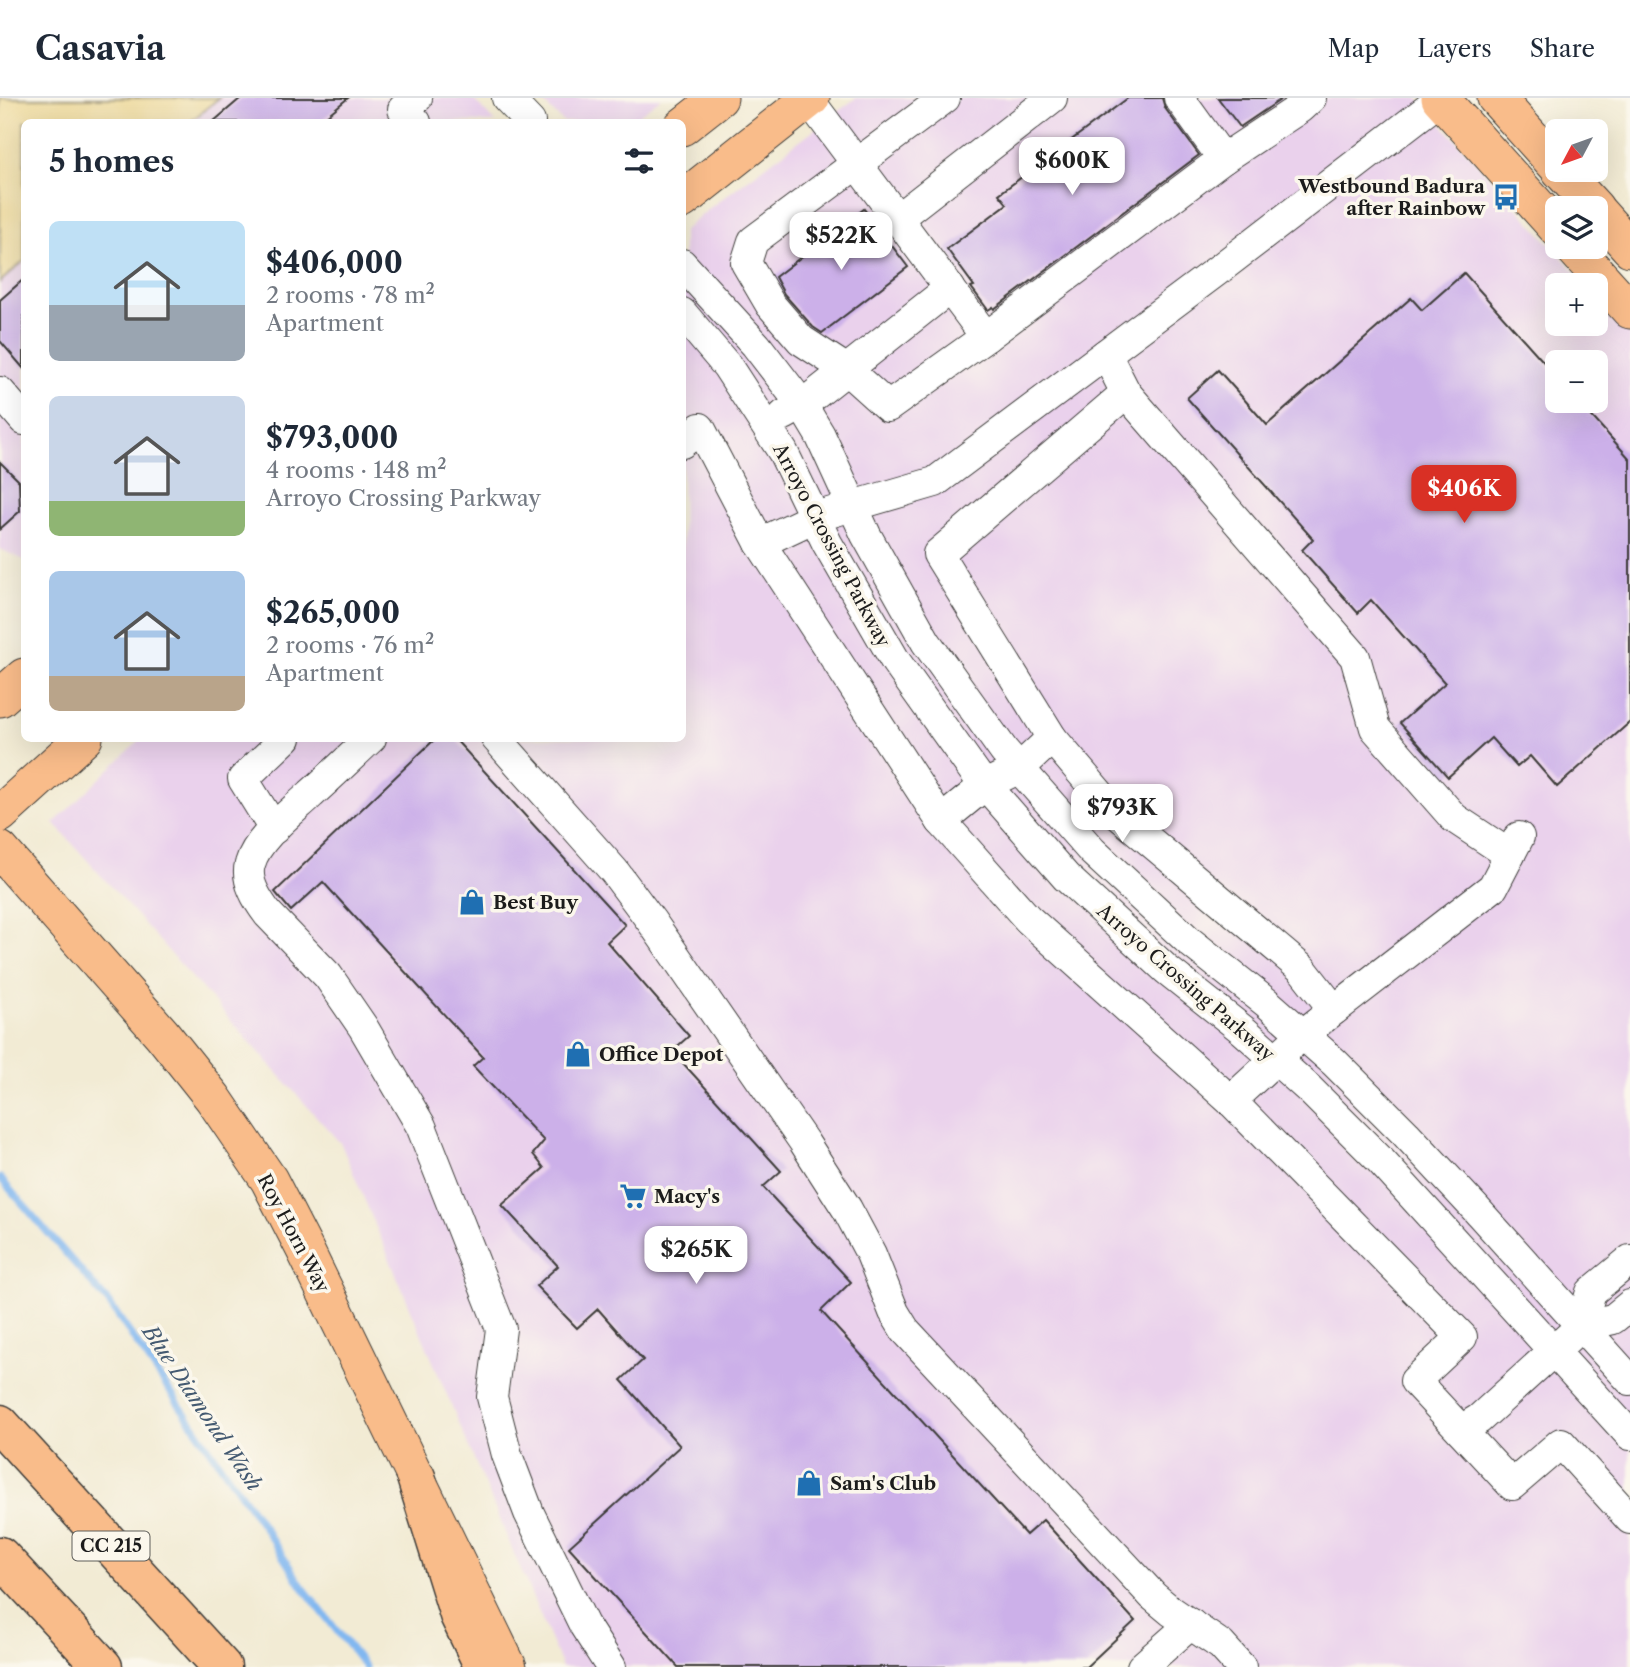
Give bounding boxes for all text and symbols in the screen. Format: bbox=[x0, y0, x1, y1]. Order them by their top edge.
text: Casavia bbox=[35, 28, 165, 69]
text: Map bbox=[1328, 34, 1379, 63]
text: Layers bbox=[1417, 34, 1492, 63]
text: Share bbox=[1530, 34, 1595, 63]
north arrow bbox=[1545, 119, 1608, 182]
map controls bbox=[1545, 119, 1608, 413]
pin: $600K bbox=[1023, 138, 1121, 197]
icon: filters bbox=[620, 142, 658, 180]
text: 5 homes bbox=[49, 143, 174, 180]
text: $600K bbox=[1035, 146, 1109, 174]
place label: Westbound Badura after Rainbow bbox=[1297, 175, 1486, 220]
bus stop icon: Westbound Badura after Rainbow bbox=[1491, 182, 1521, 212]
button: layers bbox=[1545, 196, 1608, 259]
pin: $522K bbox=[792, 212, 890, 272]
text: $522K bbox=[805, 221, 877, 249]
text: $406,000 bbox=[266, 244, 403, 281]
icon: home bbox=[105, 249, 189, 333]
button: + bbox=[1545, 273, 1608, 336]
text: 2 rooms · 78 m² bbox=[266, 281, 435, 309]
text: Apartment bbox=[266, 309, 384, 337]
button: − bbox=[1545, 350, 1608, 413]
text: $793,000 bbox=[266, 419, 398, 456]
icon: home bbox=[105, 424, 189, 508]
street label: Arroyo Crossing Parkway bbox=[768, 439, 895, 651]
text: 4 rooms · 148 m² bbox=[266, 456, 447, 484]
pin: $406K bbox=[1415, 466, 1513, 525]
text: $406K bbox=[1427, 474, 1501, 502]
text: Arroyo Crossing Parkway bbox=[266, 484, 541, 512]
text: $265,000 bbox=[266, 594, 400, 631]
icon: home bbox=[105, 599, 189, 683]
text: 2 rooms · 76 m² bbox=[266, 631, 434, 659]
text: Apartment bbox=[266, 659, 384, 687]
pin: $793K bbox=[1073, 784, 1171, 844]
text: $793K bbox=[1087, 793, 1157, 821]
shop icon: Best Buy bbox=[457, 887, 487, 917]
place label: Best Buy bbox=[493, 891, 579, 914]
street label: Arroyo Crossing Parkway bbox=[1092, 898, 1279, 1066]
shop icon: Office Depot bbox=[563, 1039, 593, 1069]
place label: Office Depot bbox=[599, 1043, 724, 1066]
street label: Roy Horn Way bbox=[253, 1170, 335, 1297]
supermarket icon: Macy's bbox=[618, 1181, 648, 1211]
place label: Macy's bbox=[654, 1185, 720, 1208]
pin: $265K bbox=[647, 1226, 745, 1286]
text: $265K bbox=[660, 1235, 732, 1263]
water label: Blue Diamond Wash bbox=[136, 1318, 267, 1496]
shop icon: Sam's Club bbox=[794, 1468, 824, 1498]
place label: Sam's Club bbox=[830, 1472, 936, 1495]
road number: CC 215 bbox=[72, 1532, 150, 1560]

